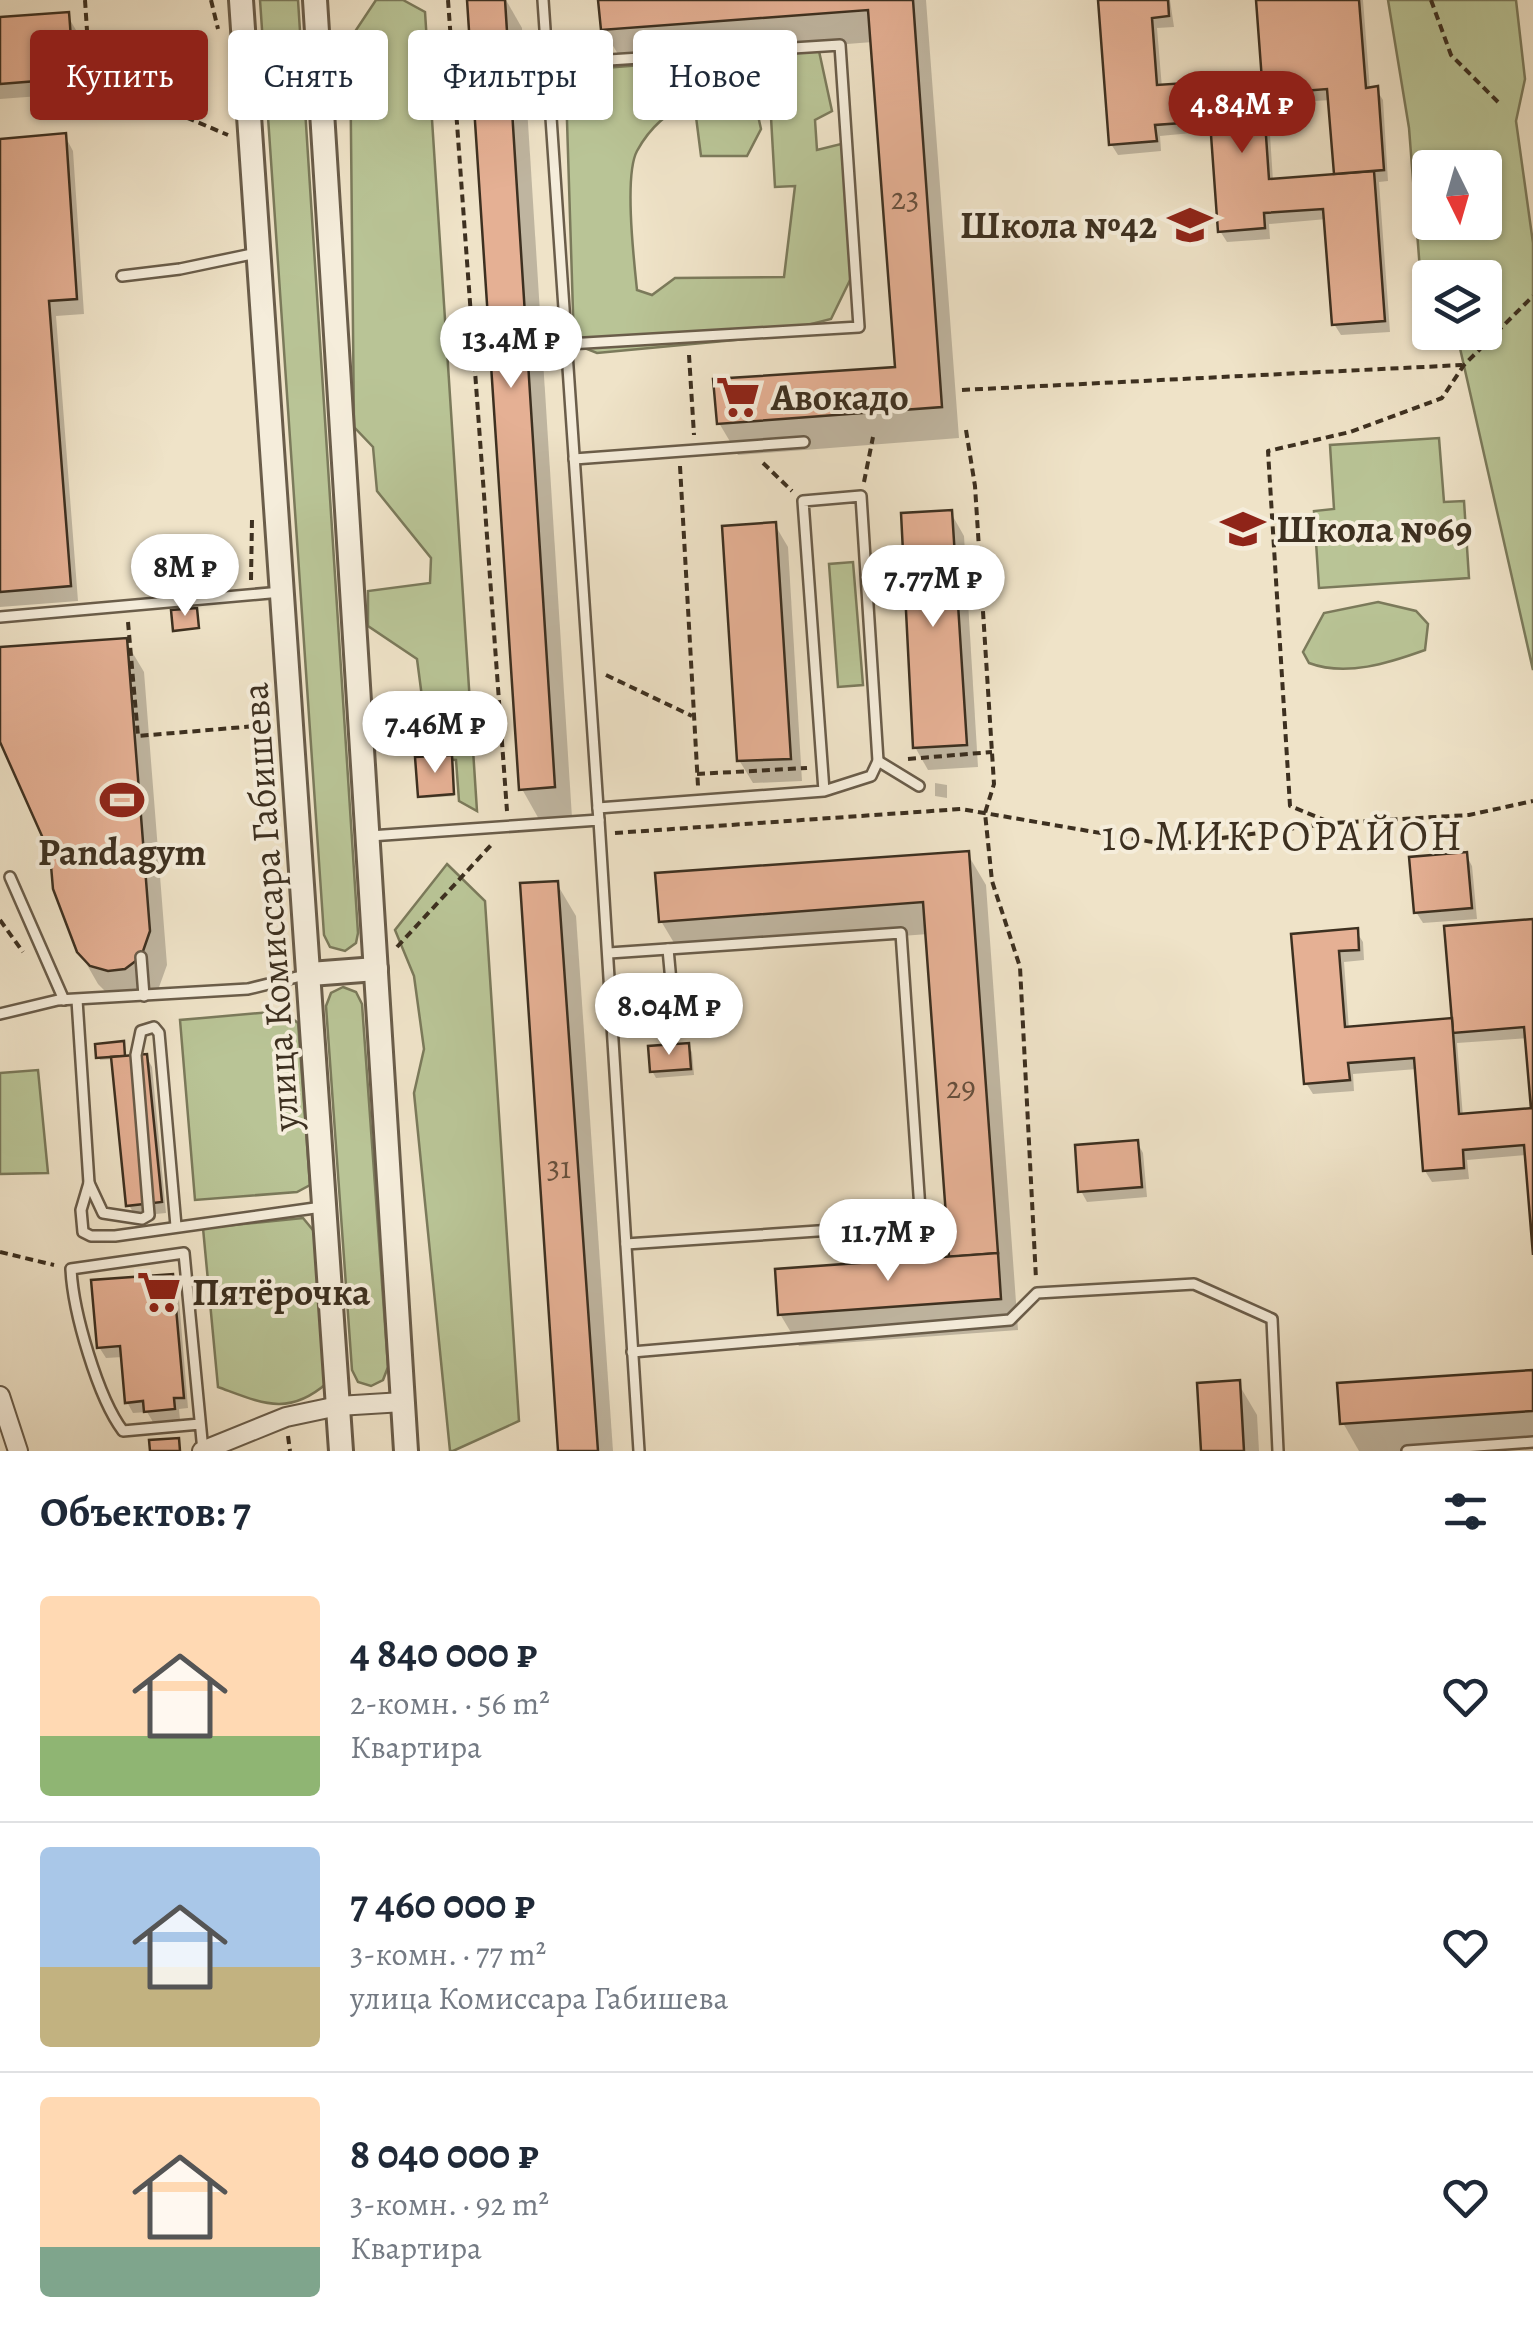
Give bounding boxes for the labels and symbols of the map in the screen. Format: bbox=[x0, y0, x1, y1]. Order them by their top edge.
pin: 4.84M ₽ bbox=[1150, 71, 1334, 156]
north arrow bbox=[1412, 150, 1502, 240]
house number: 23 bbox=[891, 176, 919, 220]
place label: Школа №42 bbox=[960, 199, 1157, 251]
school or university icon: Школа №42 bbox=[1166, 201, 1214, 249]
pin: 13.4M ₽ bbox=[419, 306, 603, 391]
place label: Авокадо bbox=[770, 371, 909, 423]
supermarket icon: Авокадо bbox=[714, 373, 762, 421]
place label: Школа №69 bbox=[1276, 503, 1472, 555]
school or university icon: Школа №69 bbox=[1219, 505, 1267, 553]
pin: 8M ₽ bbox=[126, 534, 244, 619]
pin: 7.77M ₽ bbox=[841, 545, 1025, 630]
street label: улица Комиссара Габишева bbox=[228, 681, 312, 1134]
pin: 7.46M ₽ bbox=[343, 691, 527, 776]
sports icon: Pandagym bbox=[98, 776, 146, 824]
district label: 10 МИКРОРАЙОН bbox=[1102, 807, 1464, 864]
place label: Pandagym bbox=[38, 826, 206, 878]
pin: 8.04M ₽ bbox=[577, 973, 761, 1058]
house number: 29 bbox=[946, 1065, 976, 1109]
house number: 31 bbox=[547, 1145, 571, 1189]
pin: 11.7M ₽ bbox=[796, 1199, 980, 1284]
place label: Пятёрочка bbox=[192, 1266, 371, 1318]
supermarket icon: Пятёрочка bbox=[135, 1268, 183, 1316]

